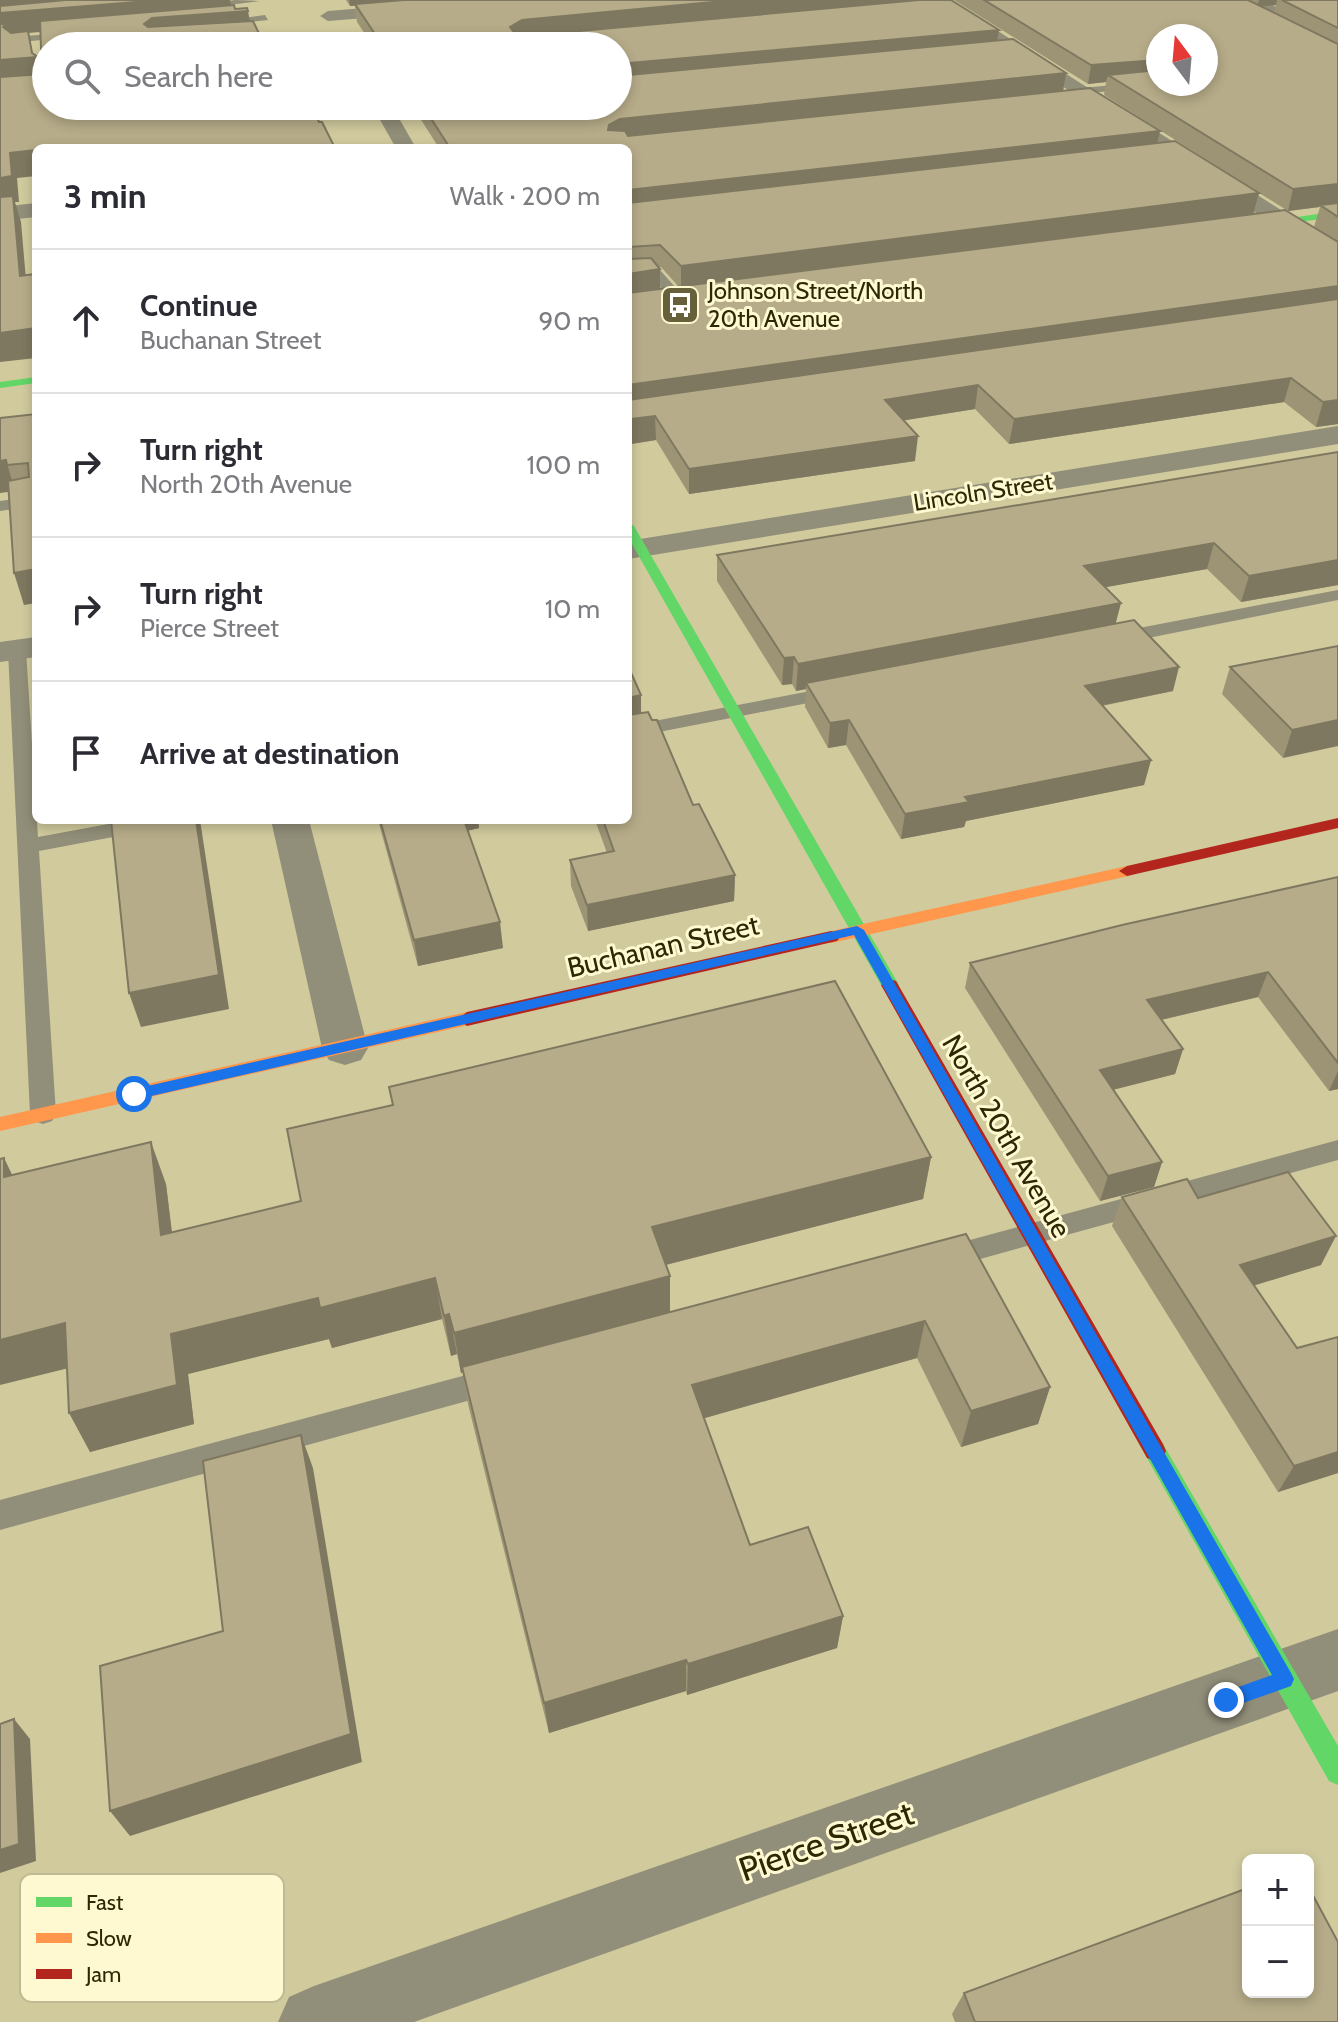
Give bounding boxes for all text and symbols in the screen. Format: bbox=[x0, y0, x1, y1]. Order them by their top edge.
north arrow bbox=[1146, 24, 1218, 96]
search box bbox=[32, 32, 632, 120]
icon: search bbox=[60, 54, 104, 98]
text: Search here bbox=[124, 58, 273, 95]
text: 3 min bbox=[64, 175, 146, 217]
text: Walk · 200 m bbox=[450, 180, 600, 212]
place label: Johnson Street/North 20th Avenue bbox=[707, 276, 923, 333]
bus stop icon: Johnson Street/North 20th Avenue bbox=[659, 284, 701, 326]
text: Continue bbox=[140, 287, 257, 324]
icon: ahead bbox=[64, 299, 108, 343]
text: 90 m bbox=[538, 305, 600, 337]
text: Buchanan Street bbox=[140, 324, 322, 356]
text: Turn right bbox=[140, 431, 263, 468]
icon: right bbox=[64, 443, 108, 487]
text: 100 m bbox=[527, 449, 600, 481]
street label: Lincoln Street bbox=[911, 466, 1055, 517]
text: North 20th Avenue bbox=[140, 468, 352, 500]
text: Turn right bbox=[140, 575, 263, 612]
icon: right bbox=[64, 587, 108, 631]
text: 10 m bbox=[545, 593, 600, 625]
text: Pierce Street bbox=[140, 612, 279, 644]
icon: arrive bbox=[64, 731, 108, 775]
text: Arrive at destination bbox=[140, 735, 400, 772]
street label: Buchanan Street bbox=[564, 907, 762, 985]
street label: North 20th Avenue bbox=[935, 1029, 1079, 1243]
route start bbox=[116, 1076, 152, 1112]
route end bbox=[1208, 1682, 1244, 1718]
street label: Pierce Street bbox=[733, 1792, 919, 1890]
map controls bbox=[1242, 1854, 1314, 1998]
button: + bbox=[1242, 1854, 1314, 1926]
legend bbox=[20, 1874, 284, 2002]
text: Fast bbox=[86, 1889, 124, 1916]
text: Slow bbox=[86, 1925, 132, 1952]
button: − bbox=[1242, 1926, 1314, 1998]
text: Jam bbox=[85, 1961, 121, 1988]

